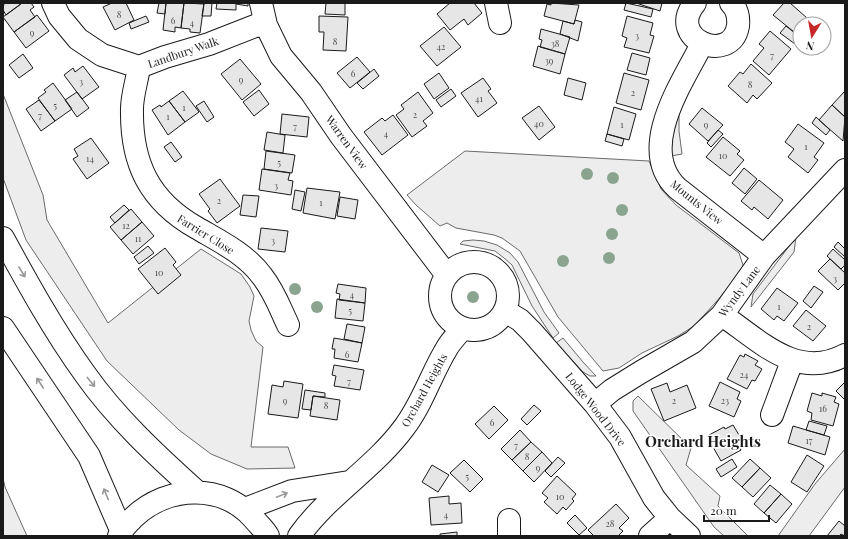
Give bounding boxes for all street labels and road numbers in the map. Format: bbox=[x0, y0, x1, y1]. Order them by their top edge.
street label: Landbury Walk bbox=[146, 33, 220, 71]
street label: Warren View bbox=[322, 111, 372, 172]
street label: Mounts View bbox=[668, 176, 727, 228]
street label: Farrier Close bbox=[175, 211, 238, 258]
street label: Wyndy Lane bbox=[714, 262, 763, 320]
street label: Orchard Heights bbox=[398, 350, 450, 429]
street label: Lodge Wood Drive bbox=[562, 369, 630, 449]

